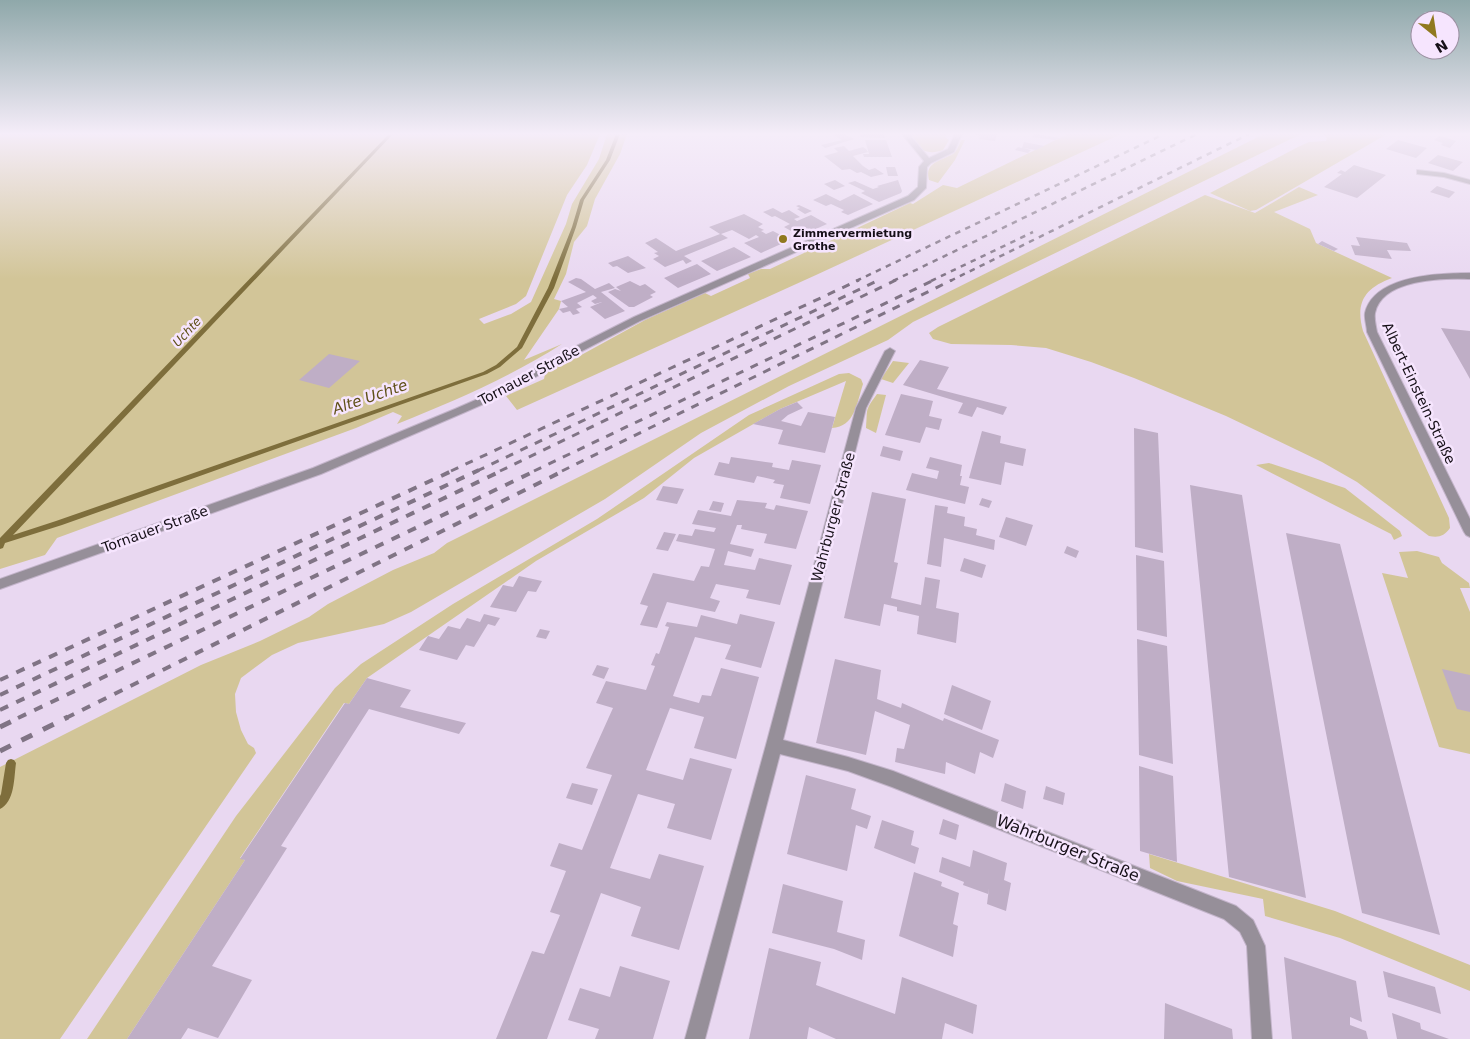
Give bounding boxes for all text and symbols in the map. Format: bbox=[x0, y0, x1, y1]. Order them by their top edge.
north arrow bbox=[1410, 10, 1460, 60]
text: N bbox=[1432, 36, 1451, 56]
place label: Zimmervermietung Grothe bbox=[793, 227, 912, 253]
marker: Zimmervermietung Grothe bbox=[777, 233, 789, 245]
water label: Uchte bbox=[170, 314, 204, 350]
street label: Albert-Einstein-Straße bbox=[1379, 320, 1459, 466]
street label: Tornauer Straße bbox=[475, 342, 582, 409]
water label: Alte Uchte bbox=[329, 376, 410, 419]
street label: Wahrburger Straße bbox=[808, 451, 858, 583]
street label: Tornauer Straße bbox=[99, 502, 210, 556]
street label: Wahrburger Straße bbox=[994, 811, 1142, 885]

